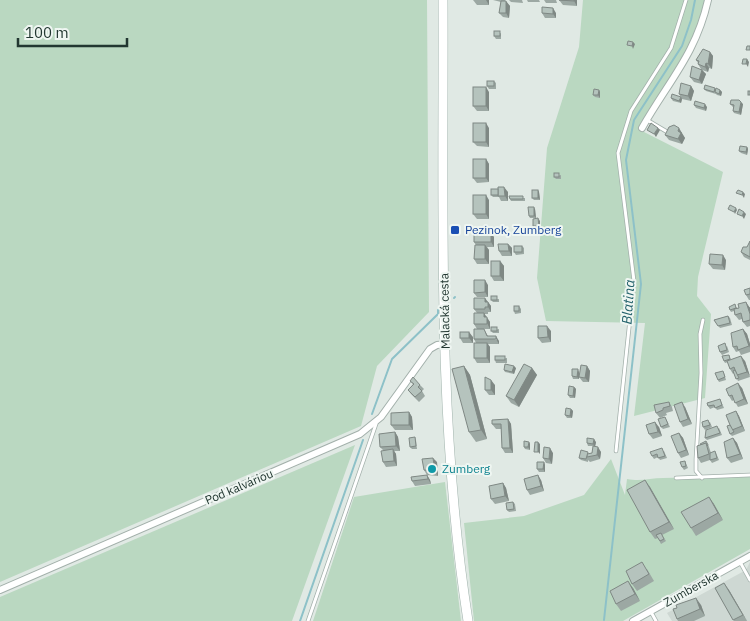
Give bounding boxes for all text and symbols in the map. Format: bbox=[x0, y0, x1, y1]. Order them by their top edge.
scale bar bbox=[18, 15, 126, 47]
text: 100 m bbox=[25, 23, 69, 42]
place label: Pezinok, Zumberg bbox=[465, 222, 562, 237]
marker: Pezinok, Zumberg bbox=[449, 224, 461, 236]
street label: Malacká cesta bbox=[436, 272, 453, 349]
water label: Blatina bbox=[617, 279, 639, 325]
place label: Zumberg bbox=[442, 461, 491, 476]
marker: Zumberg bbox=[426, 463, 438, 475]
street label: Pod kalváriou bbox=[202, 465, 275, 508]
street label: Zumberska bbox=[661, 567, 721, 610]

